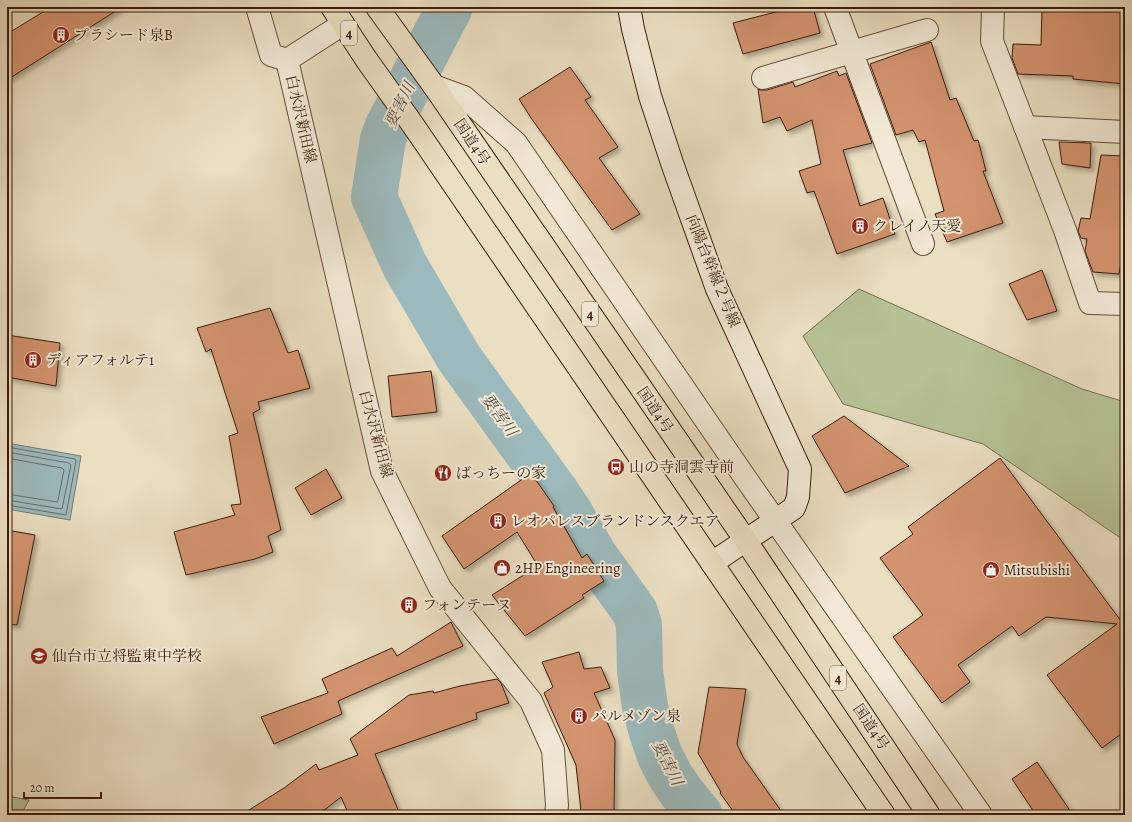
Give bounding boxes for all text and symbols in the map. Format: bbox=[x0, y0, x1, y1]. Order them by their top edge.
road number: 4 bbox=[341, 21, 357, 45]
building icon: プラシード泉B bbox=[51, 25, 71, 45]
place label: プラシード泉B bbox=[74, 25, 173, 45]
street label: 白水沢新田線 bbox=[281, 73, 321, 165]
water label: 要害川 bbox=[380, 77, 421, 131]
street label: 国道4号 bbox=[449, 115, 495, 169]
street label: 向陽台幹線２号線 bbox=[681, 212, 745, 330]
building icon: クレイノ天愛 bbox=[850, 216, 870, 236]
place label: クレイノ天愛 bbox=[873, 216, 961, 236]
road number: 4 bbox=[582, 302, 598, 326]
building icon: ディアフォルテ1 bbox=[23, 350, 43, 370]
place label: ディアフォルテ1 bbox=[46, 350, 154, 370]
street label: 国道4号 bbox=[632, 383, 678, 437]
street label: 白水沢新田線 bbox=[355, 388, 397, 480]
water label: 要害川 bbox=[476, 389, 523, 442]
bus stop icon: 山の寺洞雲寺前 bbox=[606, 457, 626, 477]
place label: 山の寺洞雲寺前 bbox=[629, 457, 734, 477]
restaurant icon: ばっちーの家 bbox=[433, 463, 453, 483]
place label: ばっちーの家 bbox=[456, 463, 546, 483]
building icon: レオパレスブランドンスクエア bbox=[488, 511, 508, 531]
place label: レオパレスブランドンスクエア bbox=[511, 511, 720, 531]
shop icon: 2HP Engineering bbox=[492, 558, 512, 578]
place label: 2HP Engineering bbox=[515, 558, 621, 578]
shop icon: Mitsubishi bbox=[981, 560, 1001, 580]
place label: Mitsubishi bbox=[1004, 560, 1070, 580]
building icon: フォンテーヌ bbox=[399, 595, 419, 615]
place label: フォンテーヌ bbox=[422, 595, 511, 615]
school or university icon: 仙台市立将監東中学校 bbox=[29, 646, 49, 666]
place label: 仙台市立将監東中学校 bbox=[52, 646, 202, 666]
road number: 4 bbox=[830, 666, 846, 690]
street label: 国道4号 bbox=[848, 700, 894, 754]
building icon: パルメゾン泉 bbox=[569, 706, 589, 726]
place label: パルメゾン泉 bbox=[592, 706, 681, 726]
water label: 要害川 bbox=[646, 737, 689, 791]
scale bar bbox=[24, 774, 101, 800]
text: 20 m bbox=[30, 780, 54, 796]

